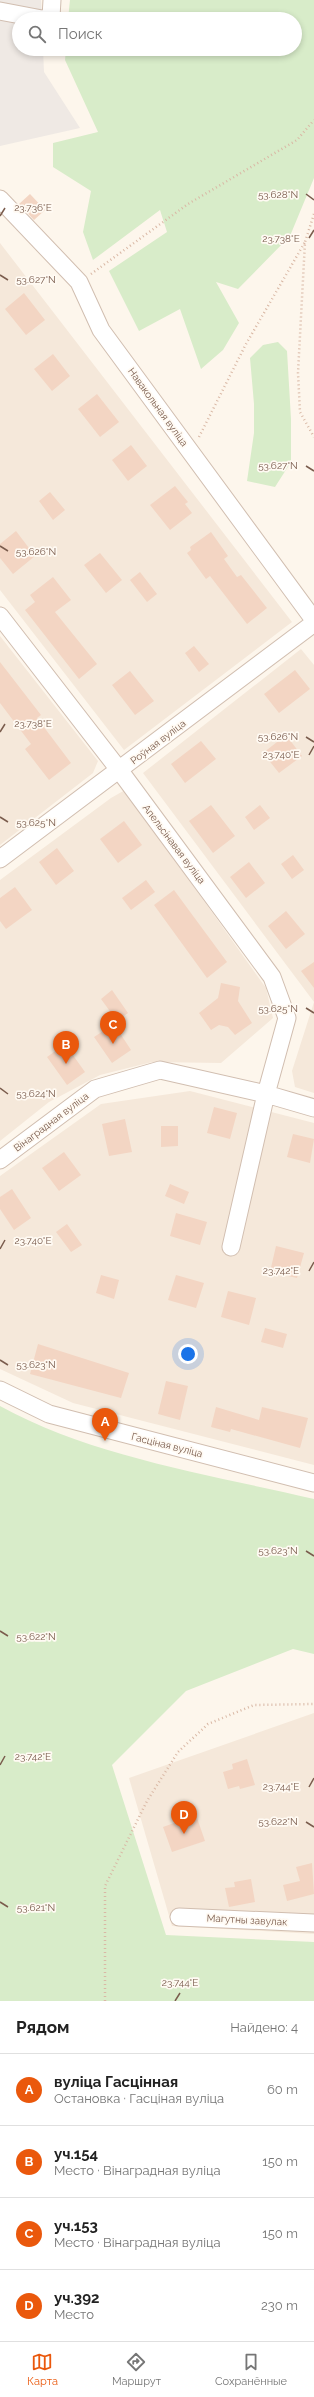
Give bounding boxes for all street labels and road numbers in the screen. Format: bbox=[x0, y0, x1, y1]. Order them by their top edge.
street label: Навакольная вуліца bbox=[126, 366, 190, 448]
street label: Роўная вуліца bbox=[128, 718, 188, 766]
street label: Апельсінавая вуліца bbox=[141, 802, 207, 886]
street label: Вінаградная вуліца bbox=[12, 1090, 90, 1154]
street label: Гасціная вуліца bbox=[130, 1431, 204, 1459]
street label: Магутны завулак bbox=[206, 1912, 288, 1928]

